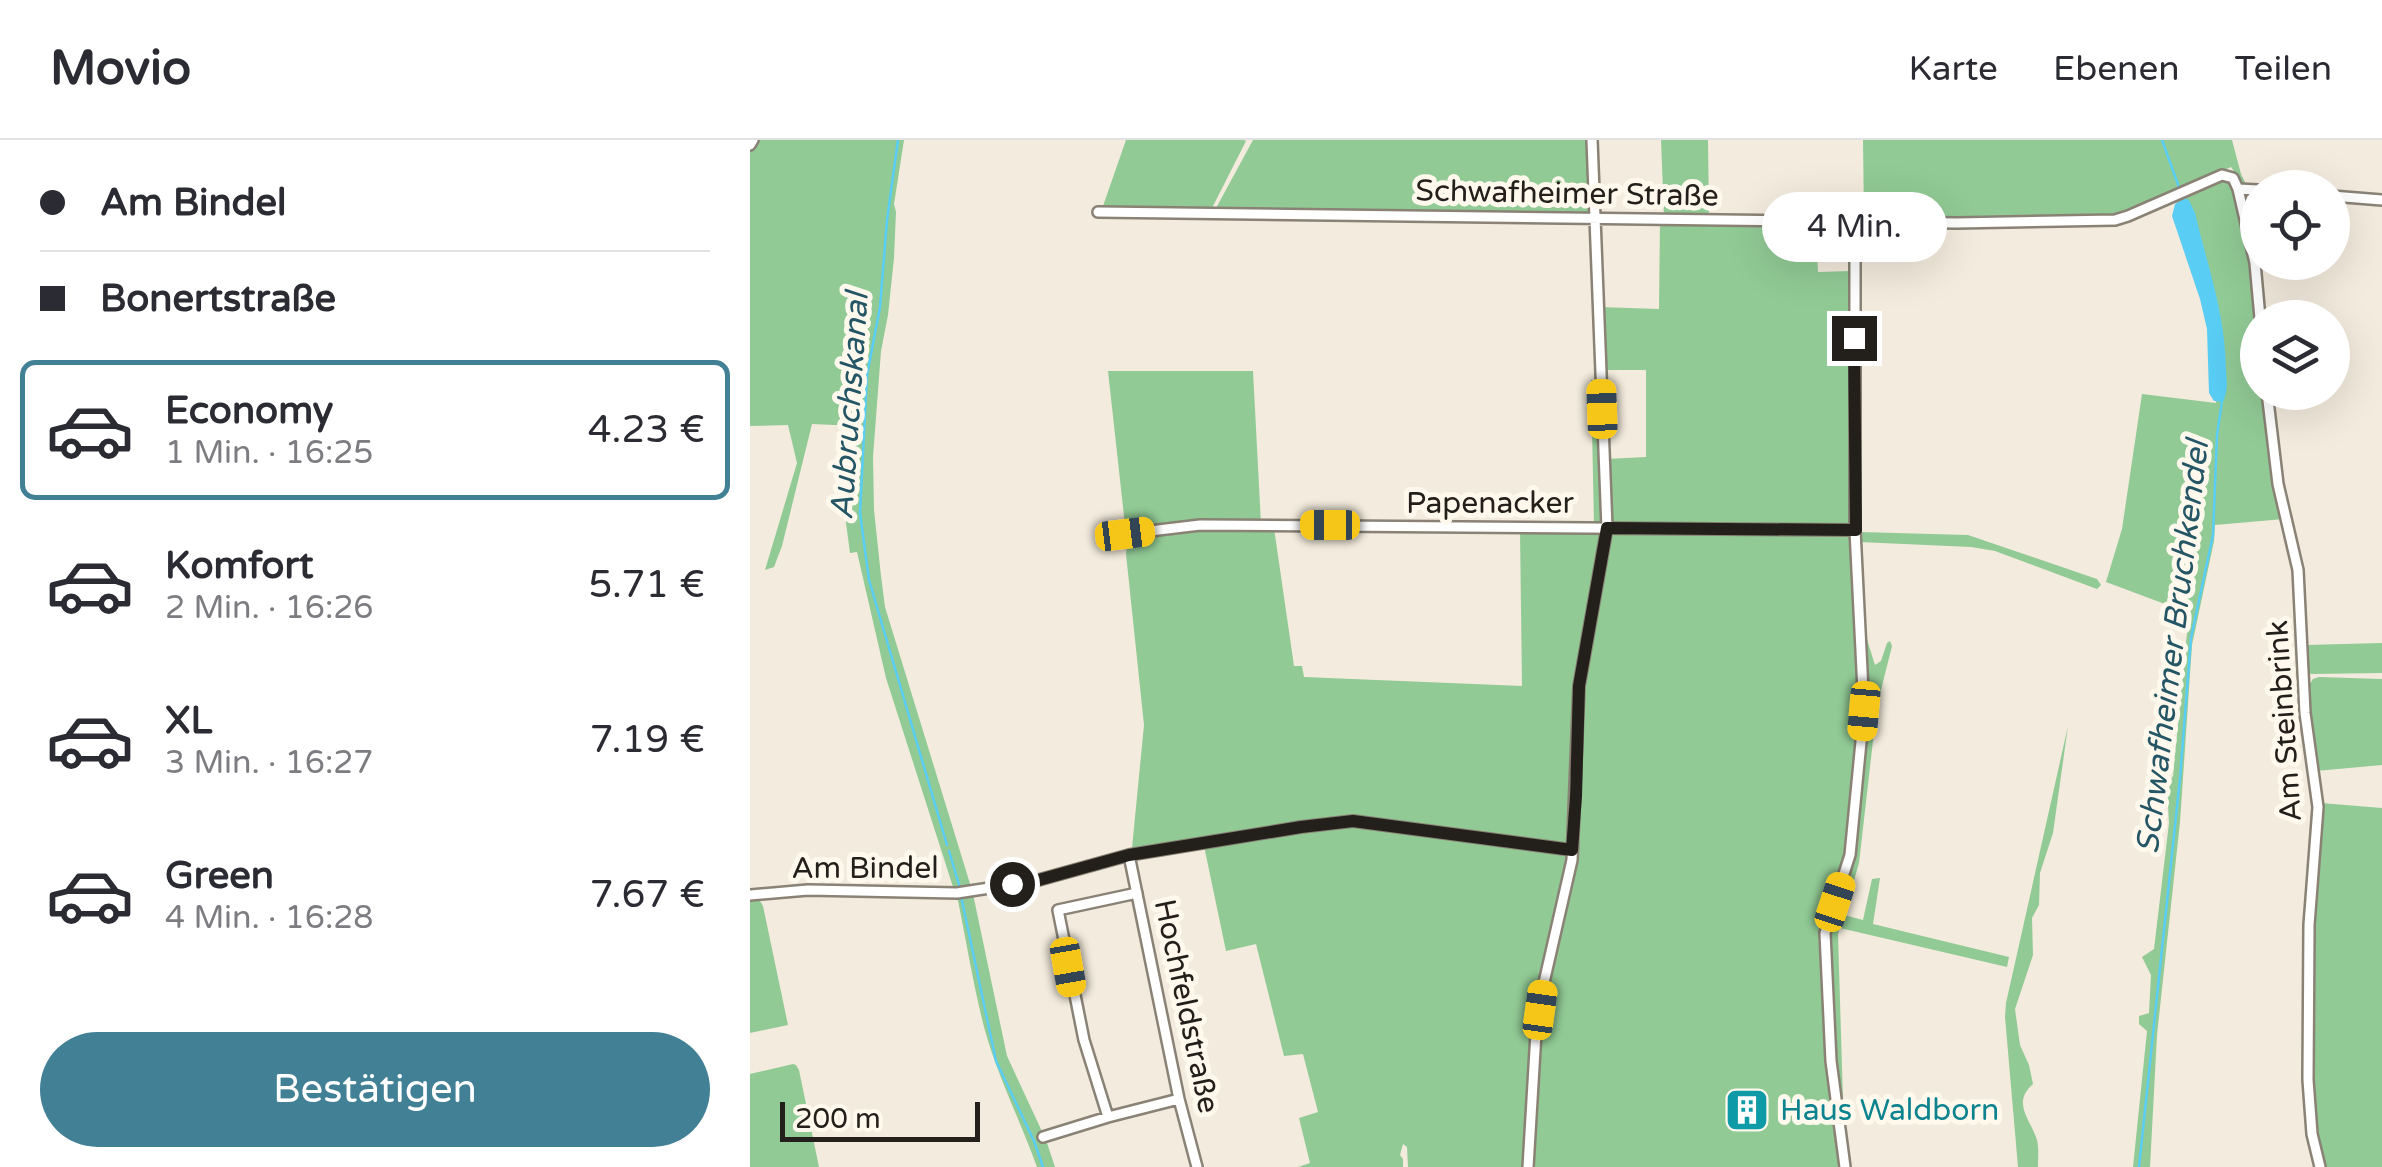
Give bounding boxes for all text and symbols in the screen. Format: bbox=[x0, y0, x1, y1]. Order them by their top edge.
text: Movio bbox=[50, 40, 191, 98]
text: Karte bbox=[1908, 48, 1998, 90]
text: Ebenen bbox=[2053, 48, 2180, 90]
text: Teilen bbox=[2235, 48, 2332, 90]
map controls bbox=[2240, 170, 2350, 410]
button: locate bbox=[2240, 170, 2350, 280]
street label: Schwafheimer Straße bbox=[1415, 172, 1719, 215]
text: Am Bindel bbox=[100, 180, 286, 226]
callout: 4 Min. bbox=[1762, 193, 1946, 263]
text: 4 Min. bbox=[1807, 208, 1902, 246]
text: Bonertstraße bbox=[100, 276, 336, 322]
water label: Aubruchskanal bbox=[823, 287, 877, 521]
button: layers bbox=[2240, 300, 2350, 410]
route end bbox=[1832, 316, 1877, 361]
car bbox=[1586, 378, 1618, 440]
icon: car bbox=[45, 385, 135, 475]
text: Economy bbox=[165, 388, 333, 434]
text: 4.23 € bbox=[588, 407, 705, 453]
text: 1 Min. · 16:25 bbox=[165, 434, 373, 472]
water label: Schwafheimer Bruchkendel bbox=[2129, 434, 2218, 856]
street label: Papenacker bbox=[1406, 485, 1574, 522]
car bbox=[1300, 510, 1360, 540]
car bbox=[1093, 515, 1157, 553]
icon: car bbox=[45, 540, 135, 630]
text: Komfort bbox=[165, 543, 314, 589]
text: 5.71 € bbox=[588, 562, 705, 608]
text: 2 Min. · 16:26 bbox=[165, 589, 373, 627]
street label: Am Steinbrink bbox=[2259, 619, 2310, 823]
car bbox=[1846, 680, 1882, 742]
icon: car bbox=[45, 695, 135, 785]
text: XL bbox=[165, 698, 212, 744]
text: 7.19 € bbox=[590, 717, 705, 763]
text: 3 Min. · 16:27 bbox=[165, 744, 373, 782]
icon: car bbox=[45, 850, 135, 940]
street label: Am Bindel bbox=[791, 850, 939, 887]
text: Green bbox=[165, 853, 274, 899]
route start bbox=[990, 862, 1035, 907]
car bbox=[1811, 869, 1859, 935]
text: 7.67 € bbox=[590, 872, 705, 918]
street label: Hochfeldstraße bbox=[1146, 896, 1227, 1116]
text: 4 Min. · 16:28 bbox=[165, 899, 373, 937]
car bbox=[1048, 935, 1088, 999]
car bbox=[1521, 978, 1559, 1042]
button: Bestätigen bbox=[40, 1032, 710, 1147]
building icon: Haus Waldborn bbox=[1724, 1087, 1770, 1133]
place label: Haus Waldborn bbox=[1780, 1092, 1999, 1129]
scale bar bbox=[780, 1097, 980, 1142]
text: 200 m bbox=[795, 1102, 881, 1136]

